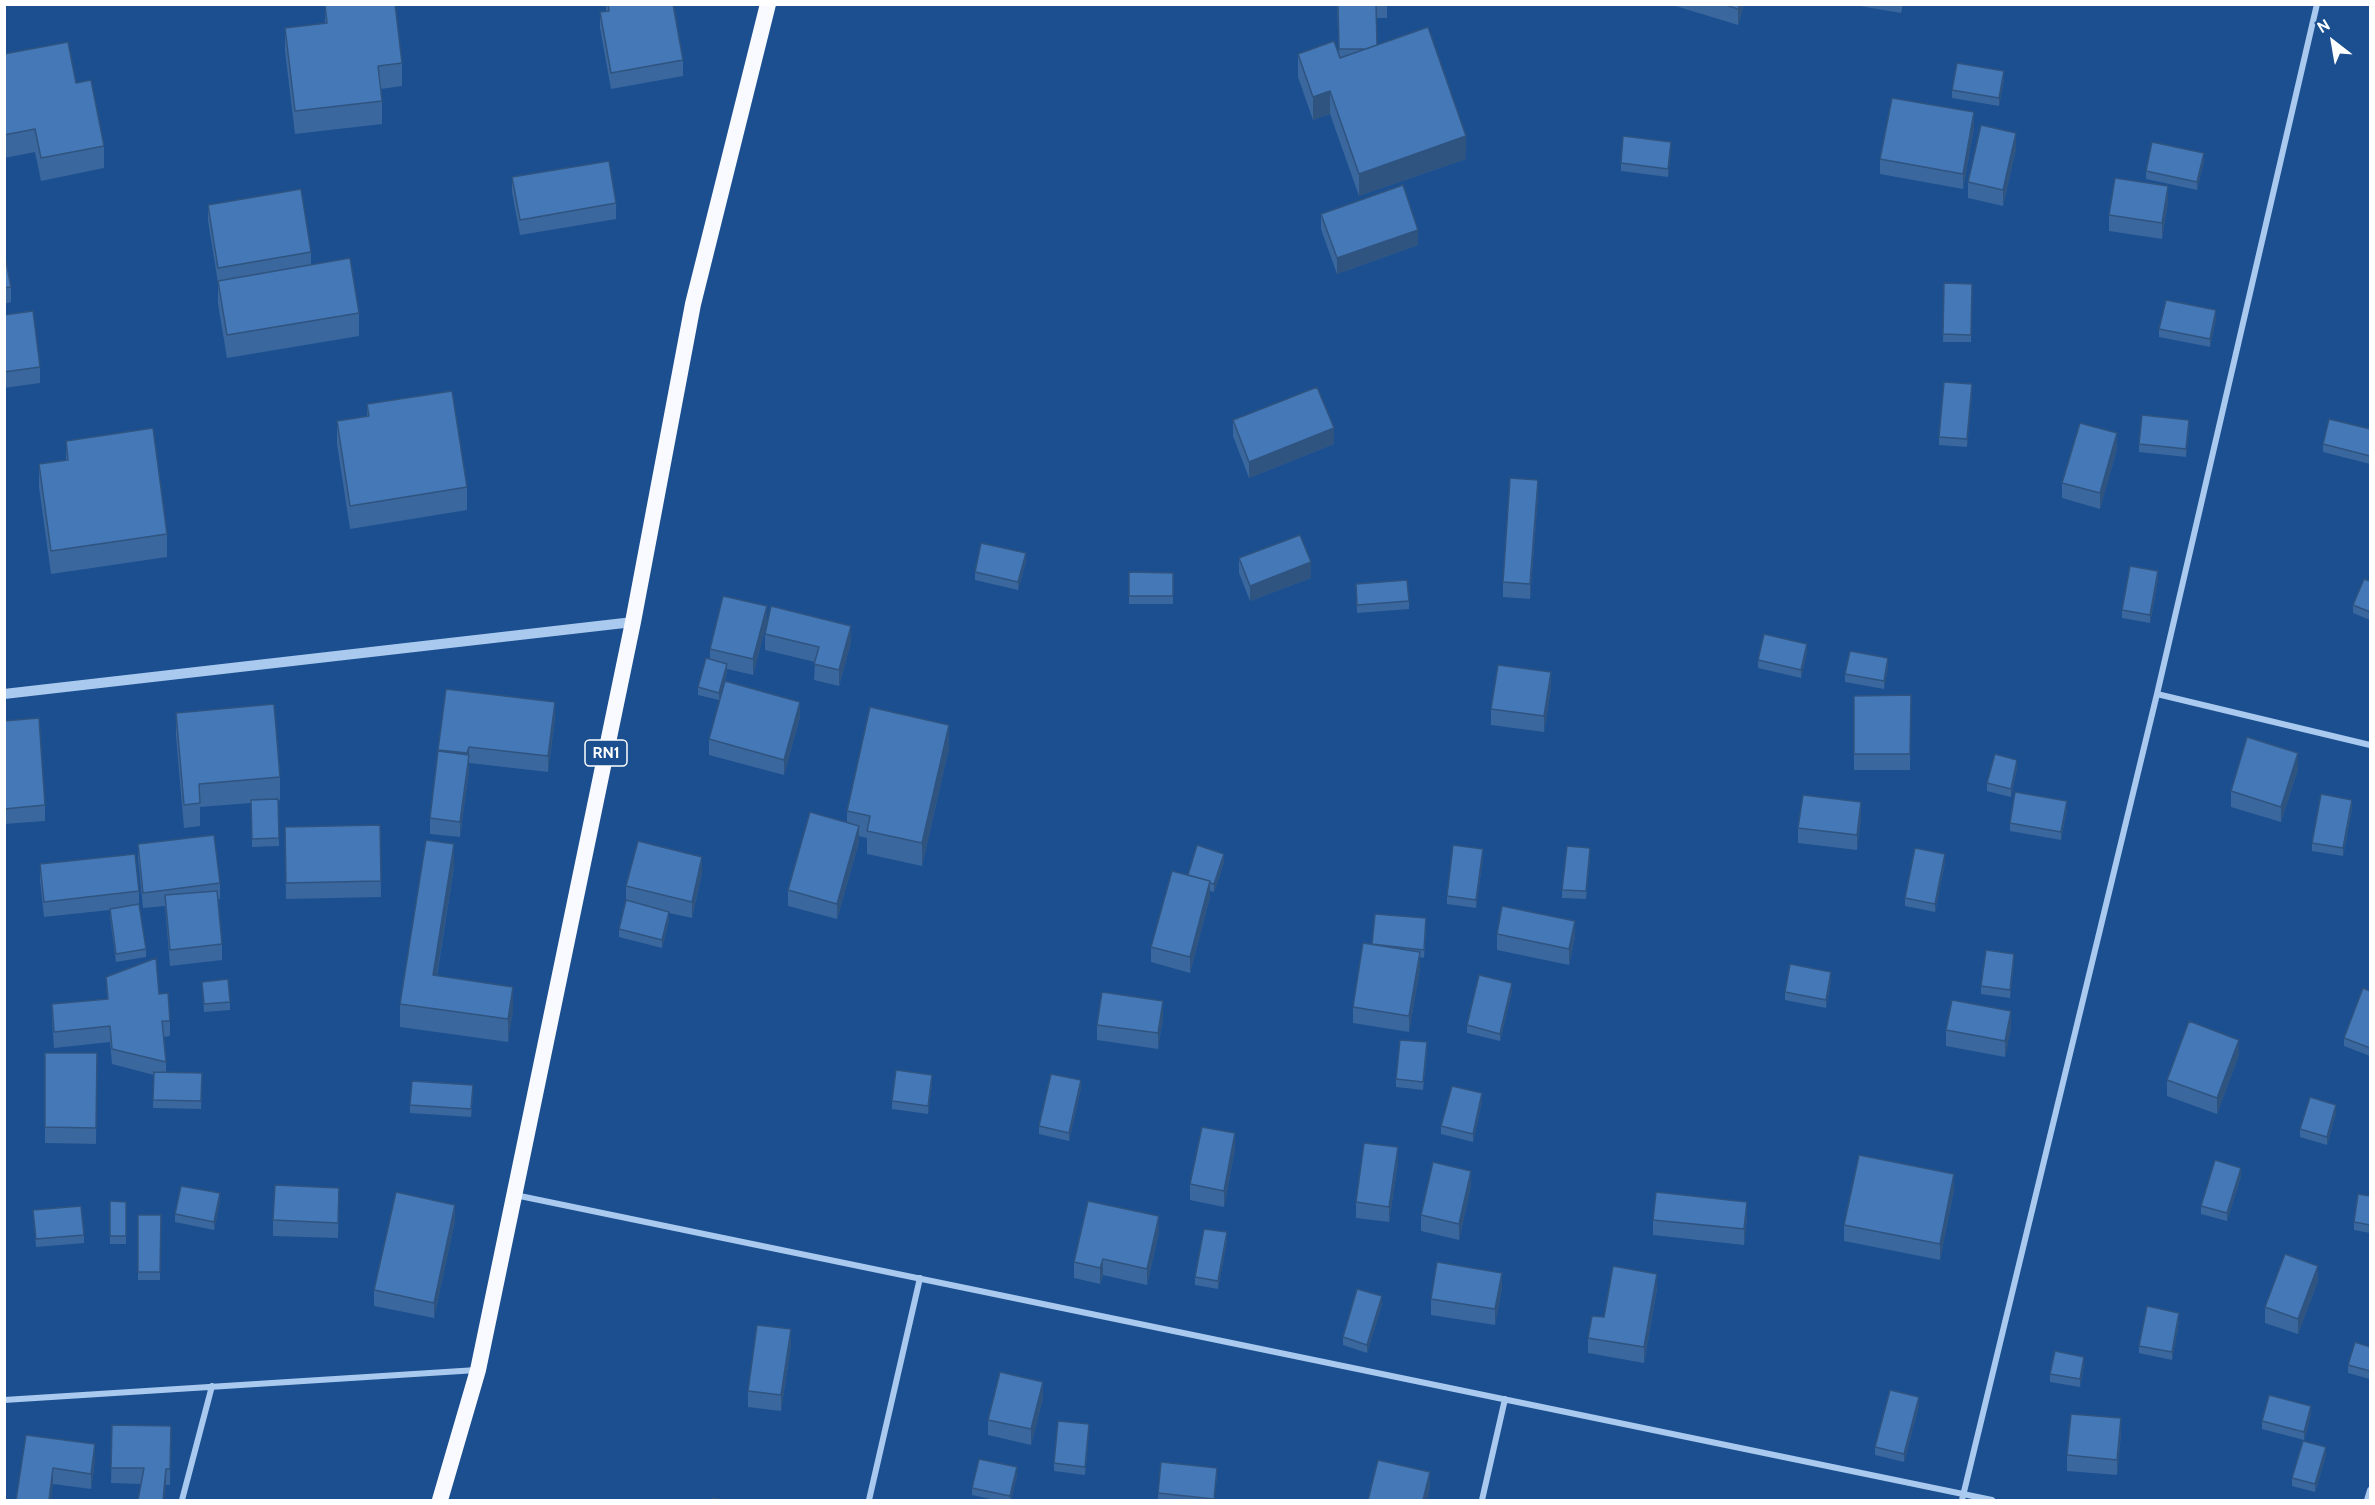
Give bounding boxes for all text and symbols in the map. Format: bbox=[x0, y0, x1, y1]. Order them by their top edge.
north arrow bbox=[2303, 12, 2363, 72]
text: N bbox=[2314, 15, 2333, 37]
road number: RN1 bbox=[585, 740, 627, 766]

